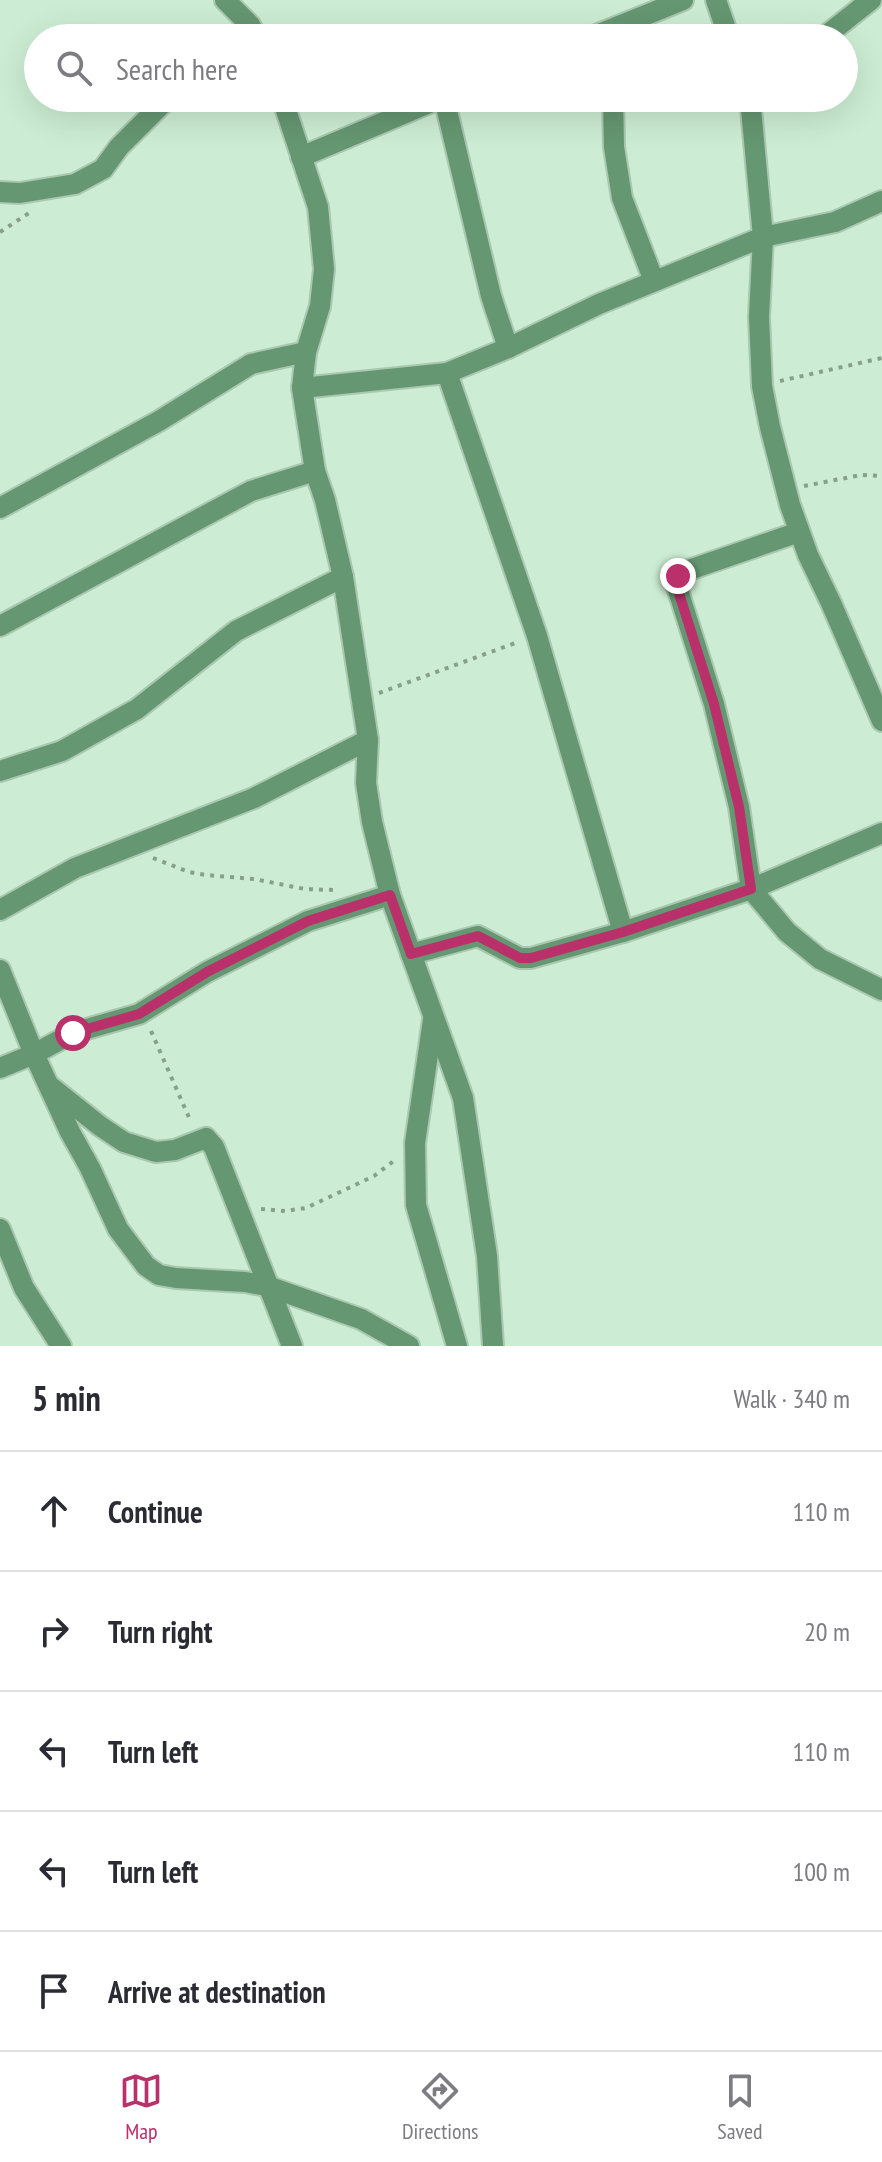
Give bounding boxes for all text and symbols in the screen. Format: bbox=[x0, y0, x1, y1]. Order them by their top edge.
search box bbox=[24, 24, 858, 112]
icon: search bbox=[52, 46, 96, 90]
text: Search here bbox=[116, 49, 238, 88]
route end bbox=[660, 558, 696, 594]
route start bbox=[55, 1015, 91, 1051]
text: 5 min bbox=[32, 1376, 101, 1420]
text: Walk · 340 m bbox=[733, 1382, 850, 1415]
icon: ahead bbox=[32, 1489, 76, 1533]
text: Continue bbox=[108, 1492, 203, 1531]
text: 110 m bbox=[792, 1495, 850, 1528]
icon: right bbox=[32, 1609, 76, 1653]
text: Turn right bbox=[108, 1612, 212, 1651]
text: 20 m bbox=[804, 1615, 850, 1648]
icon: left bbox=[32, 1729, 76, 1773]
text: Turn left bbox=[108, 1732, 198, 1771]
text: 110 m bbox=[792, 1735, 850, 1768]
icon: left bbox=[32, 1849, 76, 1893]
text: Turn left bbox=[108, 1852, 198, 1891]
text: 100 m bbox=[792, 1855, 850, 1888]
icon: arrive bbox=[32, 1969, 76, 2013]
text: Arrive at destination bbox=[108, 1972, 326, 2011]
tab: Map bbox=[119, 2069, 163, 2145]
tab: Directions bbox=[402, 2069, 479, 2145]
tab: Saved bbox=[717, 2069, 763, 2145]

